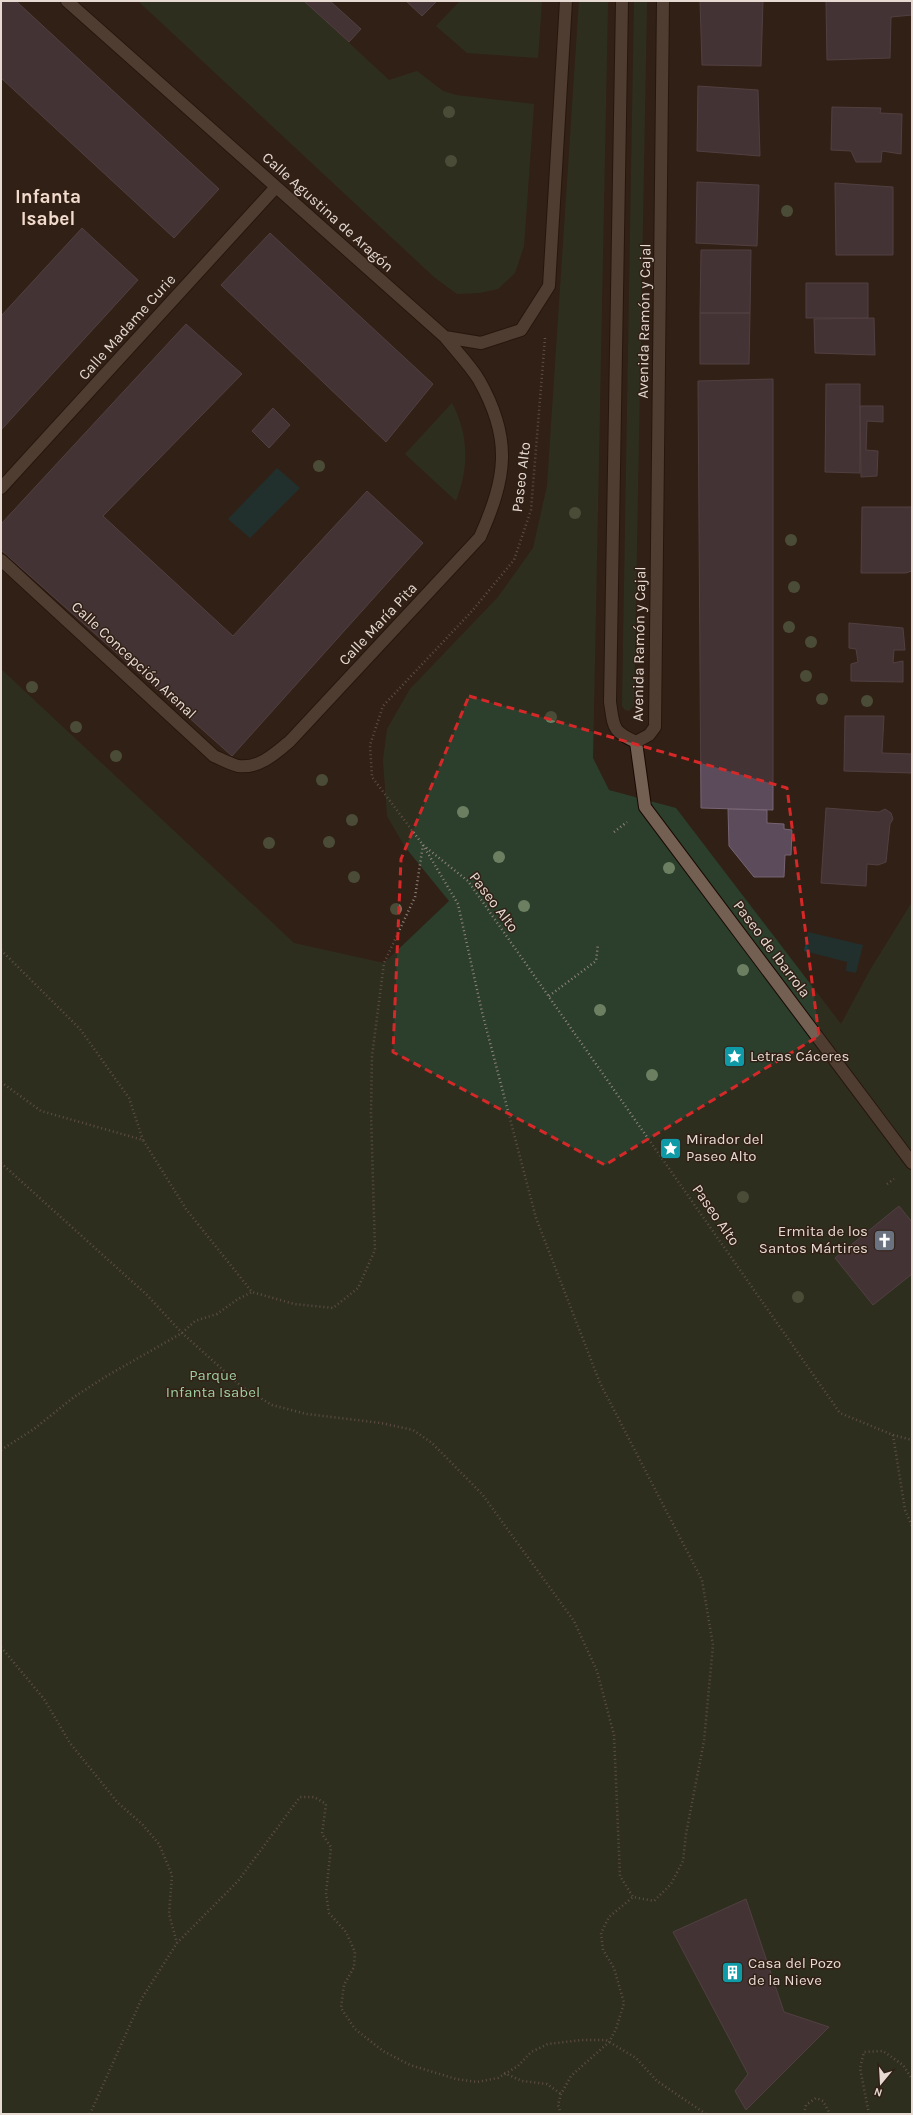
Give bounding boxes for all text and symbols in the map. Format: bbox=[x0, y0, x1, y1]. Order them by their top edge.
street label: Calle Agustina de Aragón bbox=[259, 148, 397, 276]
district label: Infanta Isabel bbox=[15, 186, 81, 230]
street label: Avenida Ramón y Cajal bbox=[634, 243, 654, 399]
street label: Calle Madame Curie bbox=[75, 270, 179, 384]
street label: Paseo Alto bbox=[508, 441, 534, 513]
street label: Avenida Ramón y Cajal bbox=[629, 566, 649, 722]
street label: Calle María Pita bbox=[335, 579, 421, 669]
street label: Calle Concepción Arenal bbox=[68, 597, 200, 723]
street label: Paseo Alto bbox=[466, 868, 522, 936]
street label: Paseo de Ibarrola bbox=[730, 897, 814, 1001]
place icon: Letras Cáceres bbox=[721, 1043, 747, 1069]
place label: Letras Cáceres bbox=[750, 1047, 849, 1065]
place label: Mirador del Paseo Alto bbox=[686, 1130, 764, 1165]
place icon: Mirador del Paseo Alto bbox=[658, 1135, 684, 1161]
street label: Paseo Alto bbox=[688, 1181, 744, 1249]
place label: Ermita de los Santos Mártires bbox=[759, 1222, 868, 1257]
church icon: Ermita de los Santos Mártires bbox=[871, 1227, 897, 1253]
park label: Parque Infanta Isabel bbox=[166, 1366, 260, 1401]
place label: Casa del Pozo de la Nieve bbox=[748, 1954, 841, 1989]
building icon: Casa del Pozo de la Nieve bbox=[719, 1959, 745, 1985]
north arrow bbox=[861, 2063, 901, 2103]
text: N bbox=[872, 2085, 884, 2099]

